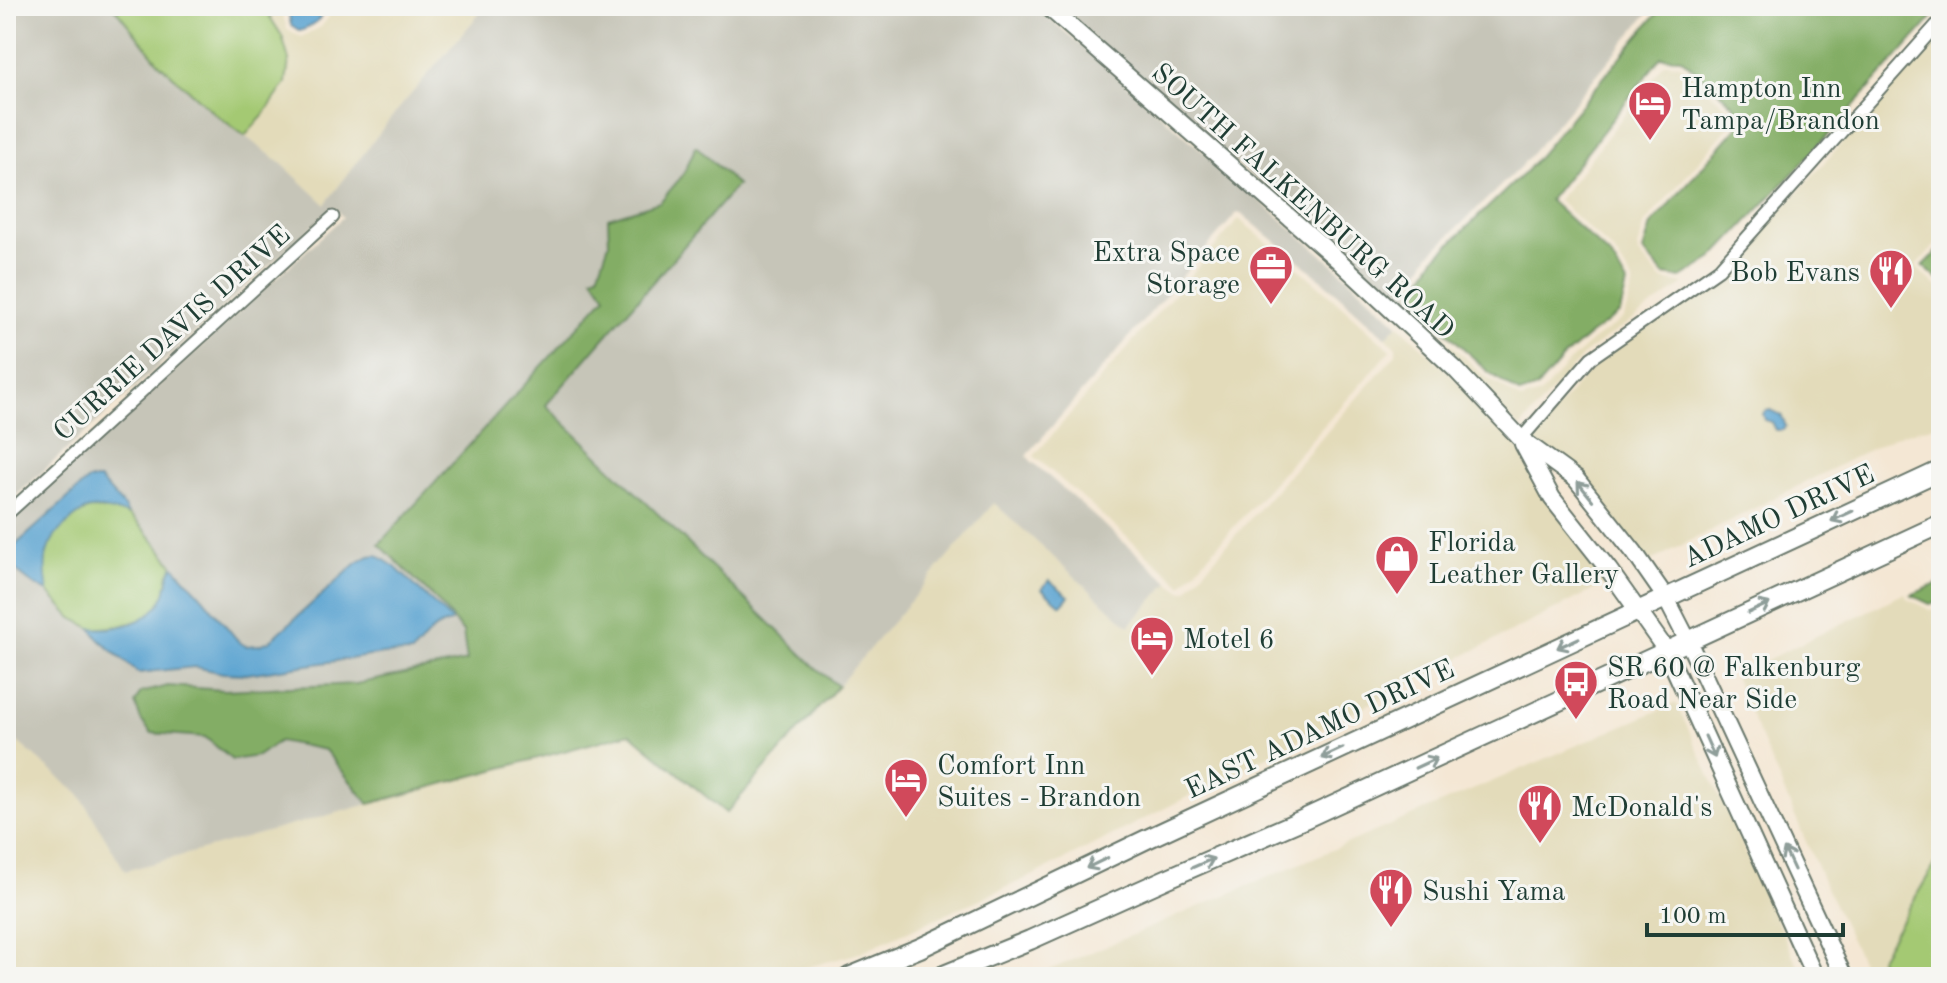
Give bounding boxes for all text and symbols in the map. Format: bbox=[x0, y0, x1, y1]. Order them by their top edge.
street label: SOUTH FALKENBURG ROAD bbox=[1145, 59, 1459, 345]
place label: Hampton Inn Tampa/Brandon bbox=[1681, 76, 1880, 136]
hotel icon: Hampton Inn Tampa/Brandon bbox=[1626, 79, 1674, 142]
street label: CURRIE DAVIS DRIVE bbox=[49, 221, 297, 447]
place label: Extra Space Storage bbox=[1092, 240, 1240, 300]
office icon: Extra Space Storage bbox=[1247, 243, 1295, 306]
restaurant icon: Bob Evans bbox=[1867, 247, 1915, 310]
place label: Bob Evans bbox=[1730, 260, 1860, 288]
street label: ADAMO DRIVE bbox=[1679, 461, 1879, 574]
one-way arrow bbox=[1576, 481, 1594, 502]
one-way arrow bbox=[1830, 509, 1854, 524]
place label: Florida Leather Gallery bbox=[1428, 530, 1619, 590]
shop icon: Florida Leather Gallery bbox=[1373, 533, 1421, 596]
one-way arrow bbox=[1746, 600, 1771, 615]
hotel icon: Motel 6 bbox=[1128, 614, 1176, 677]
place label: Motel 6 bbox=[1183, 627, 1275, 655]
one-way arrow bbox=[1556, 636, 1580, 651]
place label: SR 60 @ Falkenburg Road Near Side bbox=[1607, 655, 1860, 715]
street label: EAST ADAMO DRIVE bbox=[1181, 656, 1459, 805]
bus stop icon: SR 60 @ Falkenburg Road Near Side bbox=[1552, 658, 1600, 721]
one-way arrow bbox=[1704, 734, 1719, 759]
one-way arrow bbox=[1321, 746, 1345, 761]
place label: Comfort Inn Suites - Brandon bbox=[937, 753, 1141, 813]
one-way arrow bbox=[1414, 755, 1438, 770]
hotel icon: Comfort Inn Suites - Brandon bbox=[882, 756, 930, 819]
restaurant icon: McDonald's bbox=[1516, 782, 1564, 845]
place label: McDonald's bbox=[1571, 795, 1712, 823]
one-way arrow bbox=[1781, 847, 1796, 871]
one-way arrow bbox=[1190, 854, 1215, 869]
one-way arrow bbox=[1085, 856, 1109, 871]
restaurant icon: Sushi Yama bbox=[1367, 866, 1415, 929]
place label: Sushi Yama bbox=[1422, 879, 1566, 907]
scale bar bbox=[1647, 887, 1843, 937]
text: 100 m bbox=[1659, 905, 1727, 929]

